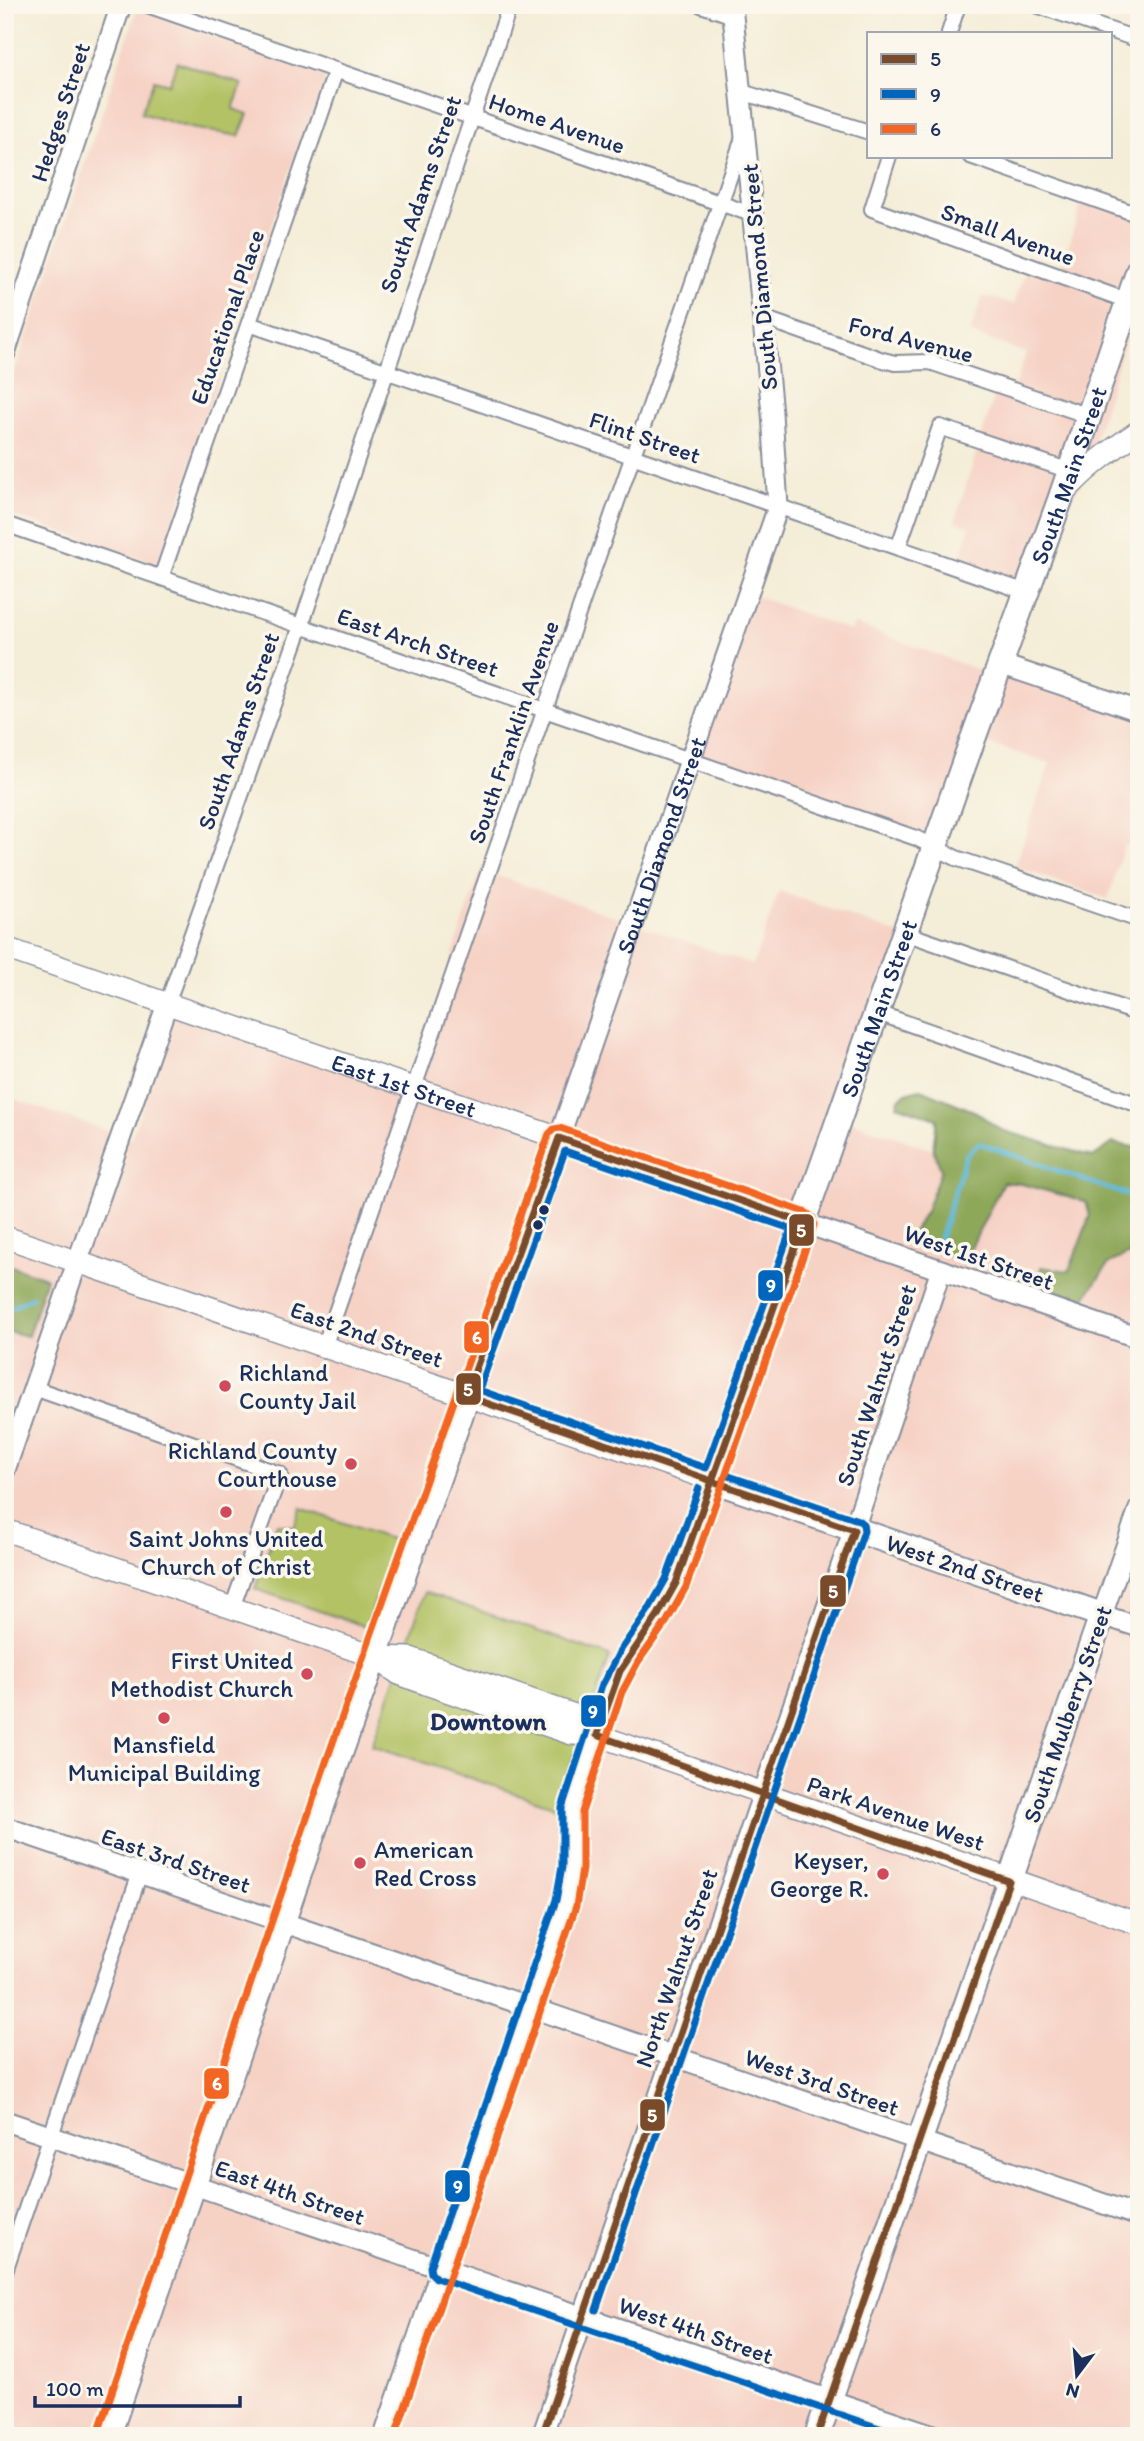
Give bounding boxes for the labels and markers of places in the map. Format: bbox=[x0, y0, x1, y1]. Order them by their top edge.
unlabelled marker bbox=[537, 1203, 551, 1217]
unlabelled marker bbox=[531, 1218, 545, 1232]
place label: Richland County Jail bbox=[239, 1358, 356, 1415]
marker: Richland County Jail bbox=[217, 1378, 233, 1394]
place label: Richland County Courthouse bbox=[168, 1436, 337, 1493]
marker: Richland County Courthouse bbox=[343, 1456, 359, 1472]
marker: Saint Johns United Church of Christ bbox=[218, 1504, 234, 1520]
place label: Saint Johns United Church of Christ bbox=[129, 1524, 323, 1581]
place label: First United Methodist Church bbox=[110, 1646, 293, 1703]
marker: First United Methodist Church bbox=[299, 1666, 315, 1682]
marker: Mansfield Municipal Building bbox=[156, 1710, 172, 1726]
place label: Mansfield Municipal Building bbox=[68, 1730, 261, 1787]
place label: American Red Cross bbox=[374, 1835, 477, 1892]
place label: Keyser, George R. bbox=[770, 1846, 869, 1903]
marker: American Red Cross bbox=[352, 1855, 368, 1871]
marker: Keyser, George R. bbox=[875, 1866, 891, 1882]

